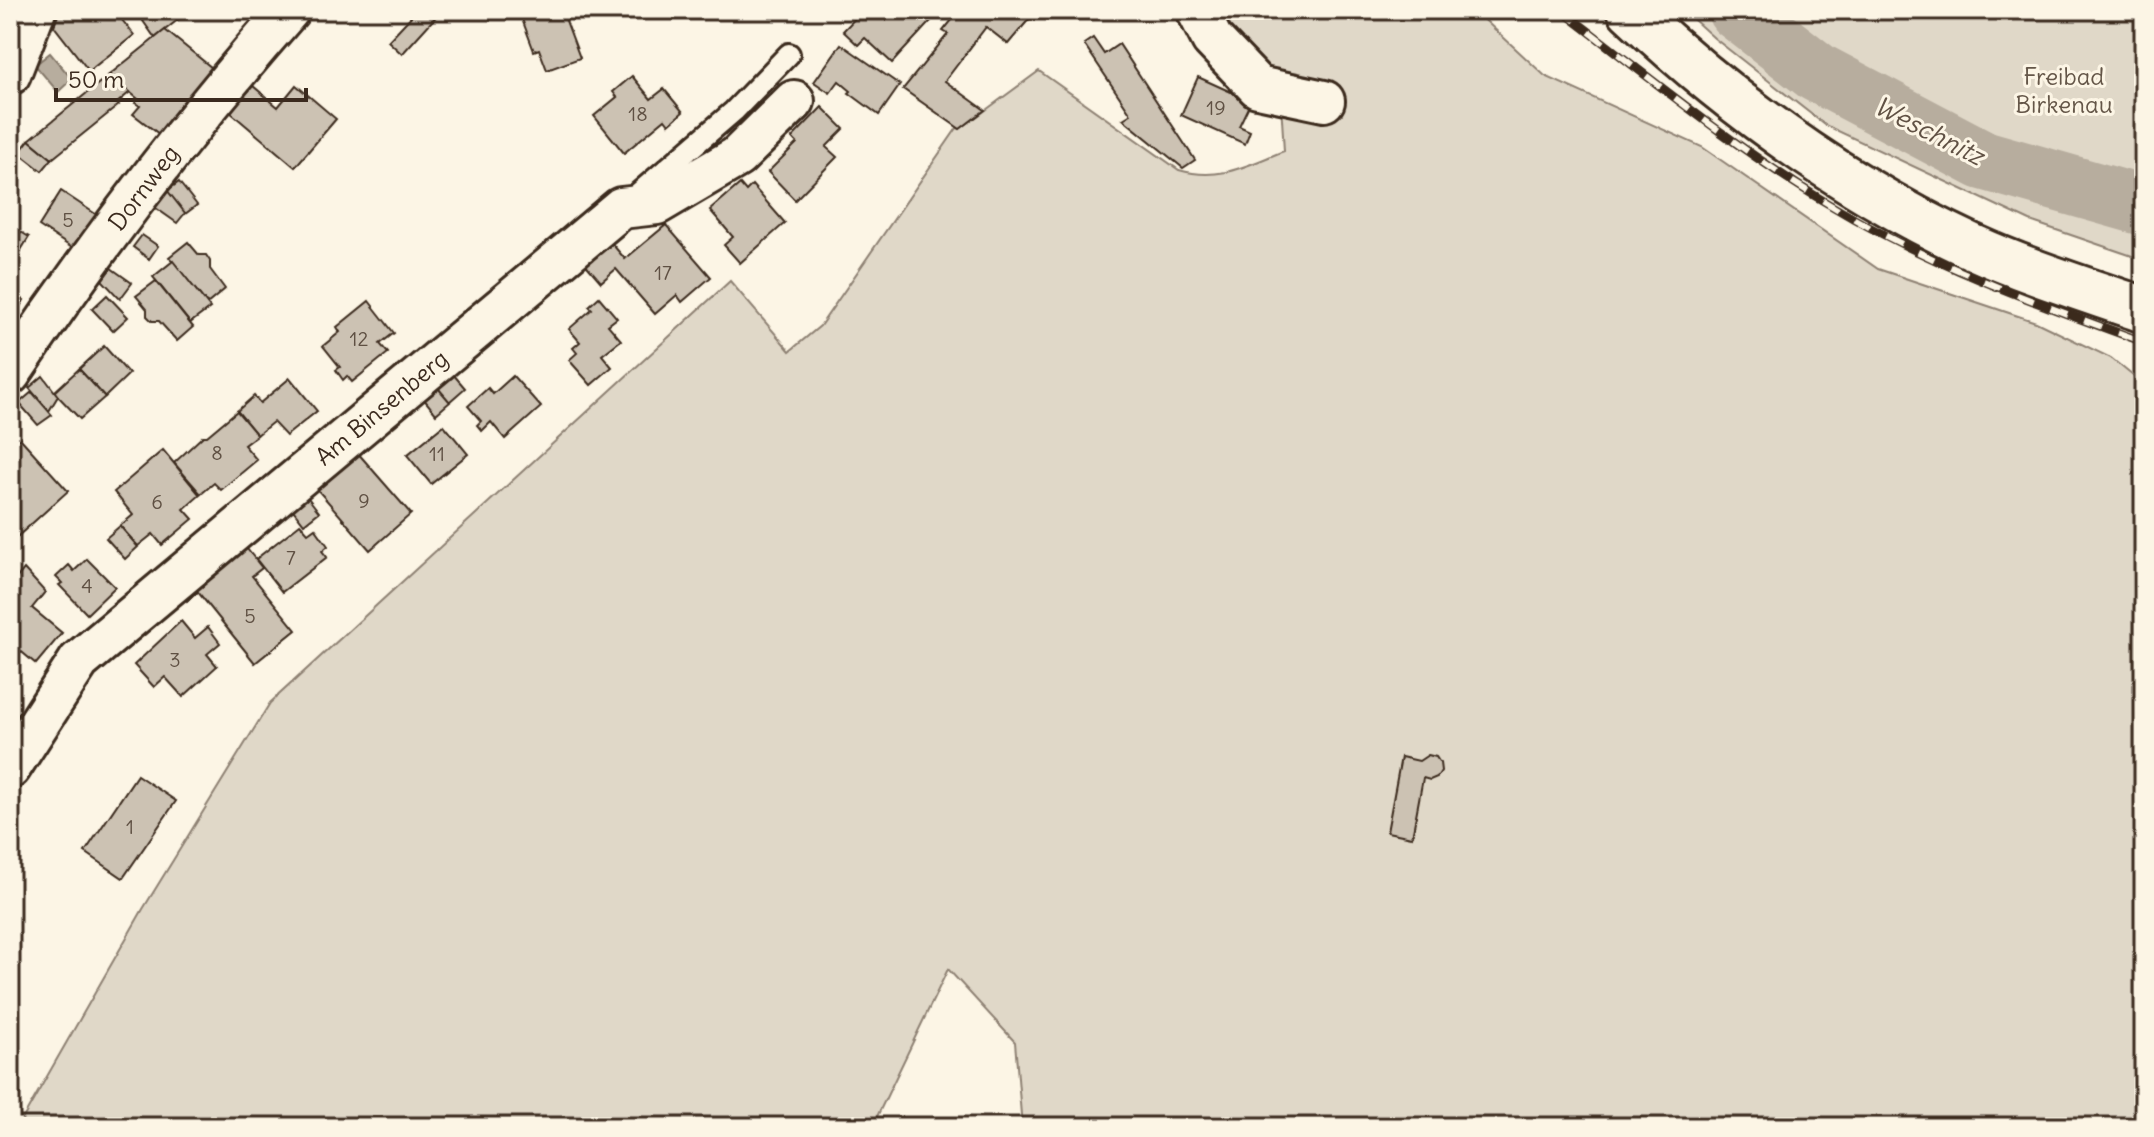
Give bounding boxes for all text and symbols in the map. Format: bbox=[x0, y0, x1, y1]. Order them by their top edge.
scale bar bbox=[56, 52, 306, 102]
park label: Freibad Birkenau bbox=[2015, 61, 2113, 119]
text: 50 m bbox=[68, 64, 124, 94]
water label: Weschnitz bbox=[1869, 89, 1992, 173]
house number: 19 bbox=[1206, 95, 1226, 120]
house number: 18 bbox=[628, 101, 648, 126]
street label: Dornweg bbox=[101, 139, 185, 236]
house number: 5 bbox=[62, 207, 74, 232]
house number: 17 bbox=[654, 260, 672, 285]
house number: 12 bbox=[350, 326, 368, 351]
street label: Am Binsenberg bbox=[309, 343, 454, 471]
house number: 8 bbox=[211, 440, 223, 465]
house number: 11 bbox=[429, 441, 445, 466]
house number: 9 bbox=[358, 488, 370, 513]
house number: 6 bbox=[151, 489, 163, 514]
house number: 7 bbox=[286, 545, 296, 570]
house number: 4 bbox=[81, 573, 93, 598]
house number: 5 bbox=[244, 603, 256, 628]
house number: 3 bbox=[169, 647, 181, 672]
house number: 1 bbox=[126, 814, 134, 839]

